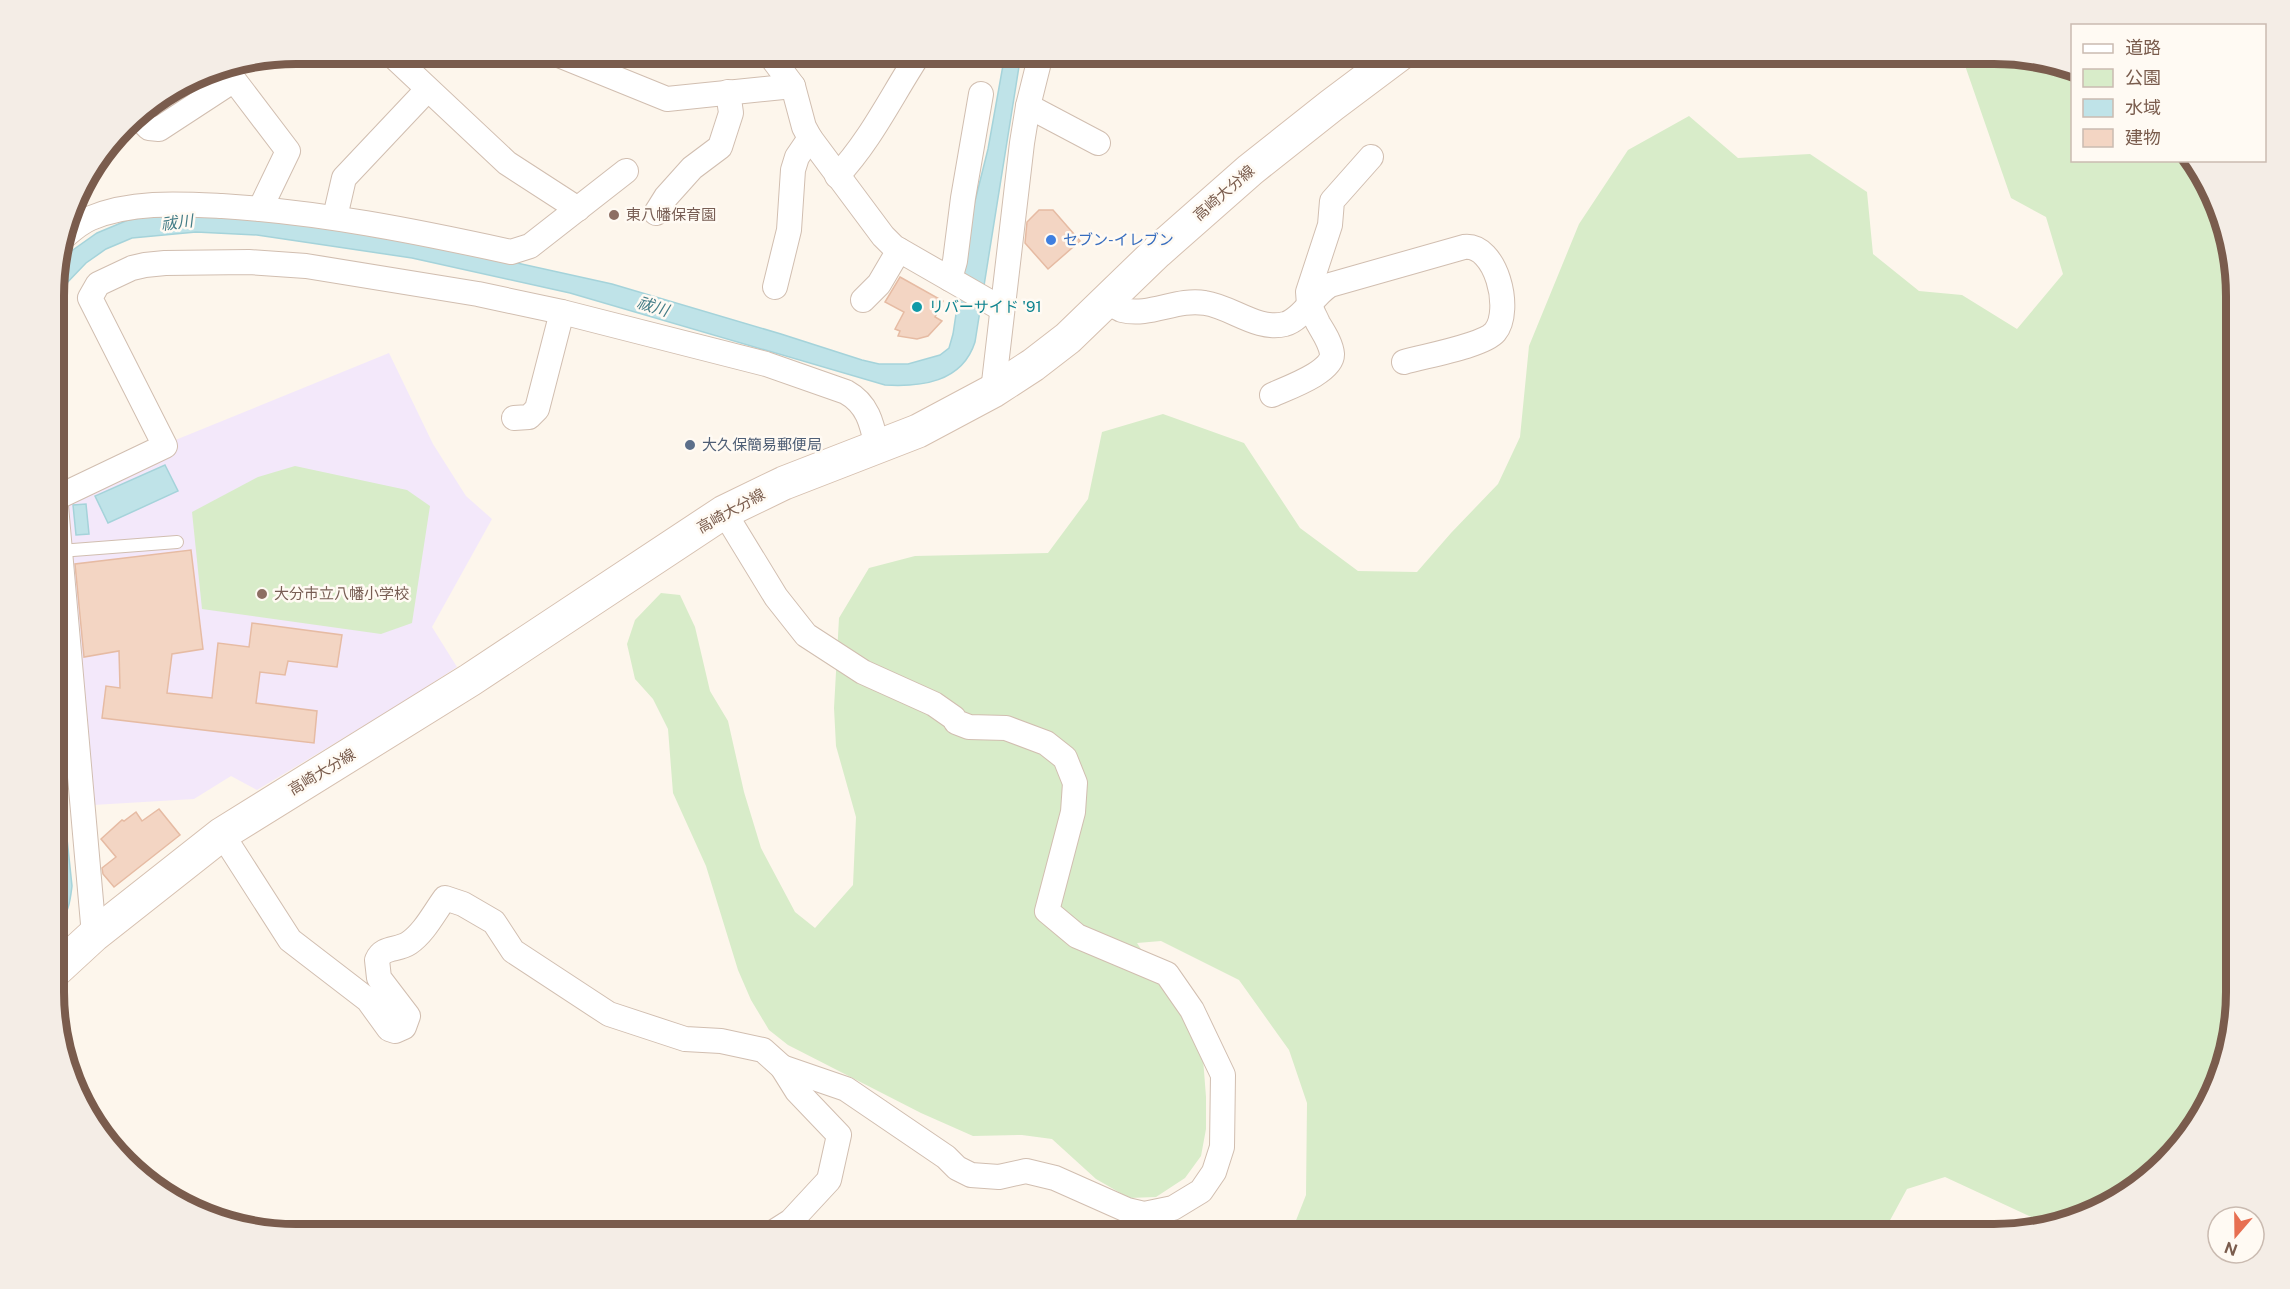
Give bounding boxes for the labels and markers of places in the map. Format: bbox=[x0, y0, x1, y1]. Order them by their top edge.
place label: 東八幡保育園 bbox=[626, 206, 716, 223]
marker: 東八幡保育園 bbox=[607, 208, 621, 222]
place label: セブン-イレブン bbox=[1063, 231, 1174, 248]
marker: セブン-イレブン bbox=[1044, 233, 1058, 247]
place label: リバーサイド '91 bbox=[929, 298, 1042, 315]
marker: リバーサイド '91 bbox=[910, 300, 924, 314]
place label: 大久保簡易郵便局 bbox=[702, 436, 822, 453]
marker: 大久保簡易郵便局 bbox=[683, 438, 697, 452]
place label: 大分市立八幡小学校 bbox=[274, 585, 409, 602]
marker: 大分市立八幡小学校 bbox=[255, 587, 269, 601]

